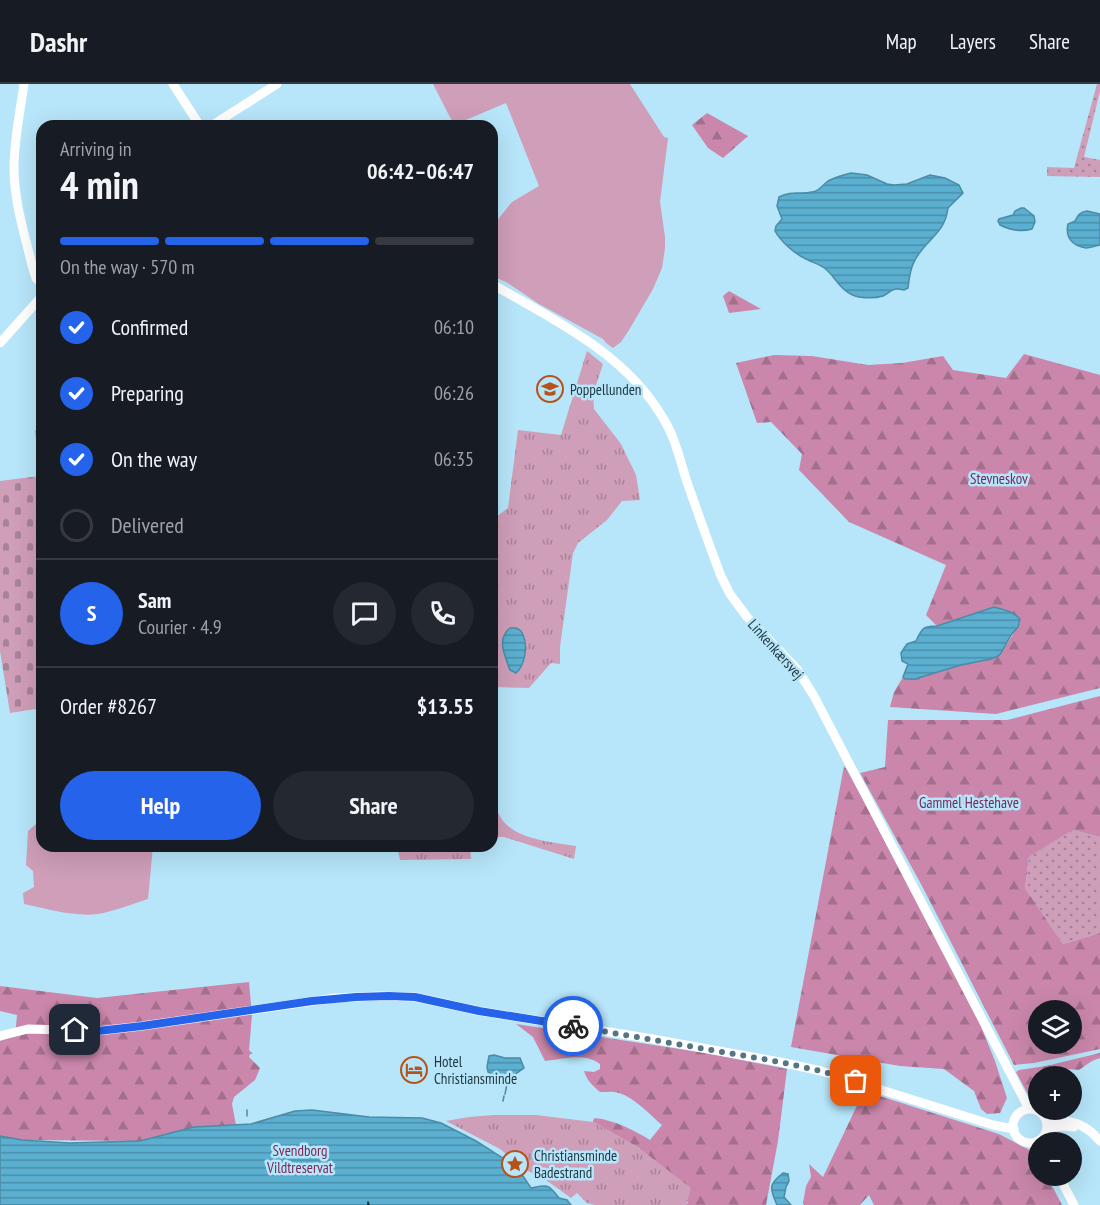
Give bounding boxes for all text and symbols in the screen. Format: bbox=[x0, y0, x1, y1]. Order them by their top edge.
text: Dashr bbox=[30, 23, 87, 60]
text: Map bbox=[886, 28, 917, 55]
text: Layers bbox=[950, 28, 996, 55]
text: Share bbox=[1029, 28, 1070, 55]
text: Arriving in bbox=[60, 136, 132, 162]
text: 06:42–06:47 bbox=[367, 157, 474, 185]
text: 4 min bbox=[60, 159, 139, 210]
text: On the way · 570 m bbox=[60, 254, 195, 280]
icon: check bbox=[60, 311, 93, 344]
text: Confirmed bbox=[111, 313, 188, 341]
text: 06:10 bbox=[434, 314, 474, 340]
school or university icon: Poppellunden bbox=[535, 374, 565, 404]
icon: check bbox=[60, 377, 93, 410]
text: Preparing bbox=[111, 379, 184, 407]
text: 06:26 bbox=[434, 380, 474, 406]
place label: Poppellunden bbox=[570, 380, 641, 399]
icon: check bbox=[60, 443, 93, 476]
text: On the way bbox=[111, 445, 197, 473]
text: 06:35 bbox=[434, 446, 474, 472]
park label: Stevneskov bbox=[970, 469, 1028, 488]
text: Delivered bbox=[111, 511, 184, 539]
button: chat bbox=[333, 582, 396, 645]
button: phone bbox=[411, 582, 474, 645]
text: Sam bbox=[138, 586, 171, 614]
text: S bbox=[87, 599, 96, 627]
text: Courier · 4.9 bbox=[138, 614, 222, 640]
street label: Linkenkærsvej bbox=[744, 615, 808, 683]
text: Order #8267 bbox=[60, 692, 157, 720]
text: $13.55 bbox=[417, 692, 474, 720]
button: Help bbox=[60, 771, 261, 840]
button: Share bbox=[273, 771, 474, 840]
park label: Gammel Hestehave bbox=[919, 793, 1019, 812]
courier bbox=[543, 996, 603, 1056]
map controls bbox=[1028, 1000, 1082, 1186]
button: layers bbox=[1028, 1000, 1082, 1054]
pin bbox=[49, 1004, 100, 1055]
icon: bike bbox=[557, 1010, 590, 1043]
icon: home bbox=[58, 1013, 91, 1046]
place label: Hotel Christiansminde bbox=[434, 1052, 517, 1088]
hotel icon: Hotel Christiansminde bbox=[399, 1055, 429, 1085]
pin bbox=[830, 1055, 881, 1106]
icon: bag bbox=[839, 1064, 872, 1097]
button: + bbox=[1028, 1066, 1082, 1120]
button: − bbox=[1028, 1132, 1082, 1186]
park label: Svendborg Vildtreservat bbox=[266, 1141, 333, 1177]
place label: Christiansminde Badestrand bbox=[534, 1146, 617, 1182]
place icon: Christiansminde Badestrand bbox=[500, 1149, 530, 1179]

